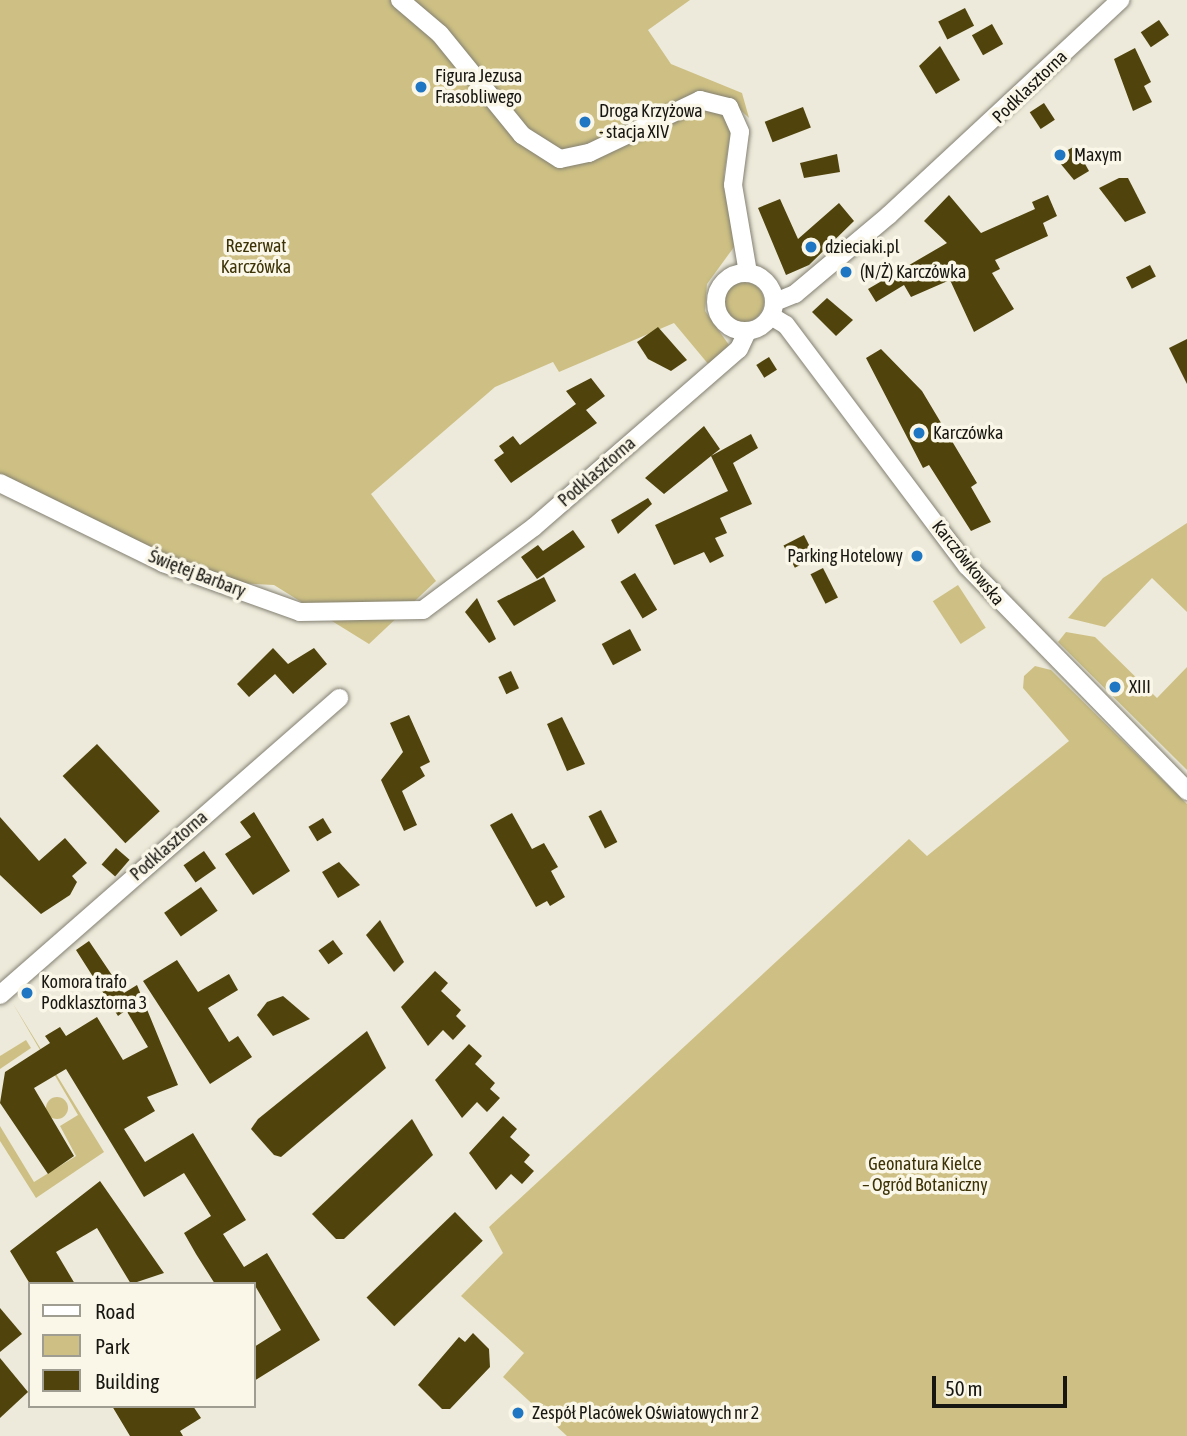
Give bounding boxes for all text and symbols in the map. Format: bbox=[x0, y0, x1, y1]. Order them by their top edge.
street label: Podklasztorna bbox=[988, 46, 1072, 128]
place label: Figura Jezusa Frasobliwego bbox=[435, 66, 522, 108]
marker: Figura Jezusa Frasobliwego bbox=[413, 79, 429, 95]
place label: Droga Krzyżowa - stacja XIV bbox=[599, 101, 703, 144]
marker: Droga Krzyżowa - stacja XIV bbox=[577, 114, 593, 130]
place label: Maxym bbox=[1074, 144, 1122, 166]
marker: Maxym bbox=[1052, 147, 1068, 163]
park label: Rezerwat Karczówka bbox=[221, 236, 291, 278]
place label: dzieciaki.pl bbox=[825, 236, 899, 258]
marker: dzieciaki.pl bbox=[803, 239, 819, 255]
place label: (N/Ż) Karczówka bbox=[860, 261, 966, 283]
marker: (N/Ż) Karczówka bbox=[838, 264, 854, 280]
place label: Karczówka bbox=[933, 422, 1003, 444]
marker: Karczówka bbox=[911, 425, 927, 441]
street label: Podklasztorna bbox=[554, 433, 640, 511]
street label: Karczówkowska bbox=[927, 516, 1009, 610]
place label: Parking Hotelowy bbox=[787, 545, 903, 567]
street label: Świętej Barbary bbox=[145, 546, 249, 602]
marker: Parking Hotelowy bbox=[909, 548, 925, 564]
place label: XIII bbox=[1129, 676, 1151, 698]
marker: XIII bbox=[1107, 679, 1123, 695]
street label: Podklasztorna bbox=[126, 807, 212, 885]
place label: Komora trafo Podklasztorna 3 bbox=[41, 972, 147, 1014]
marker: Komora trafo Podklasztorna 3 bbox=[19, 985, 35, 1001]
park label: Geonatura Kielce – Ogród Botaniczny bbox=[862, 1154, 988, 1196]
legend bbox=[28, 1282, 256, 1408]
text: Road bbox=[95, 1299, 135, 1323]
text: Park bbox=[95, 1334, 130, 1358]
scale bar bbox=[935, 1362, 1070, 1406]
text: Building bbox=[95, 1369, 159, 1393]
text: 50 m bbox=[945, 1376, 983, 1400]
place label: Zespół Placówek Oświatowych nr 2 bbox=[532, 1402, 759, 1424]
marker: Zespół Placówek Oświatowych nr 2 bbox=[510, 1405, 526, 1421]

